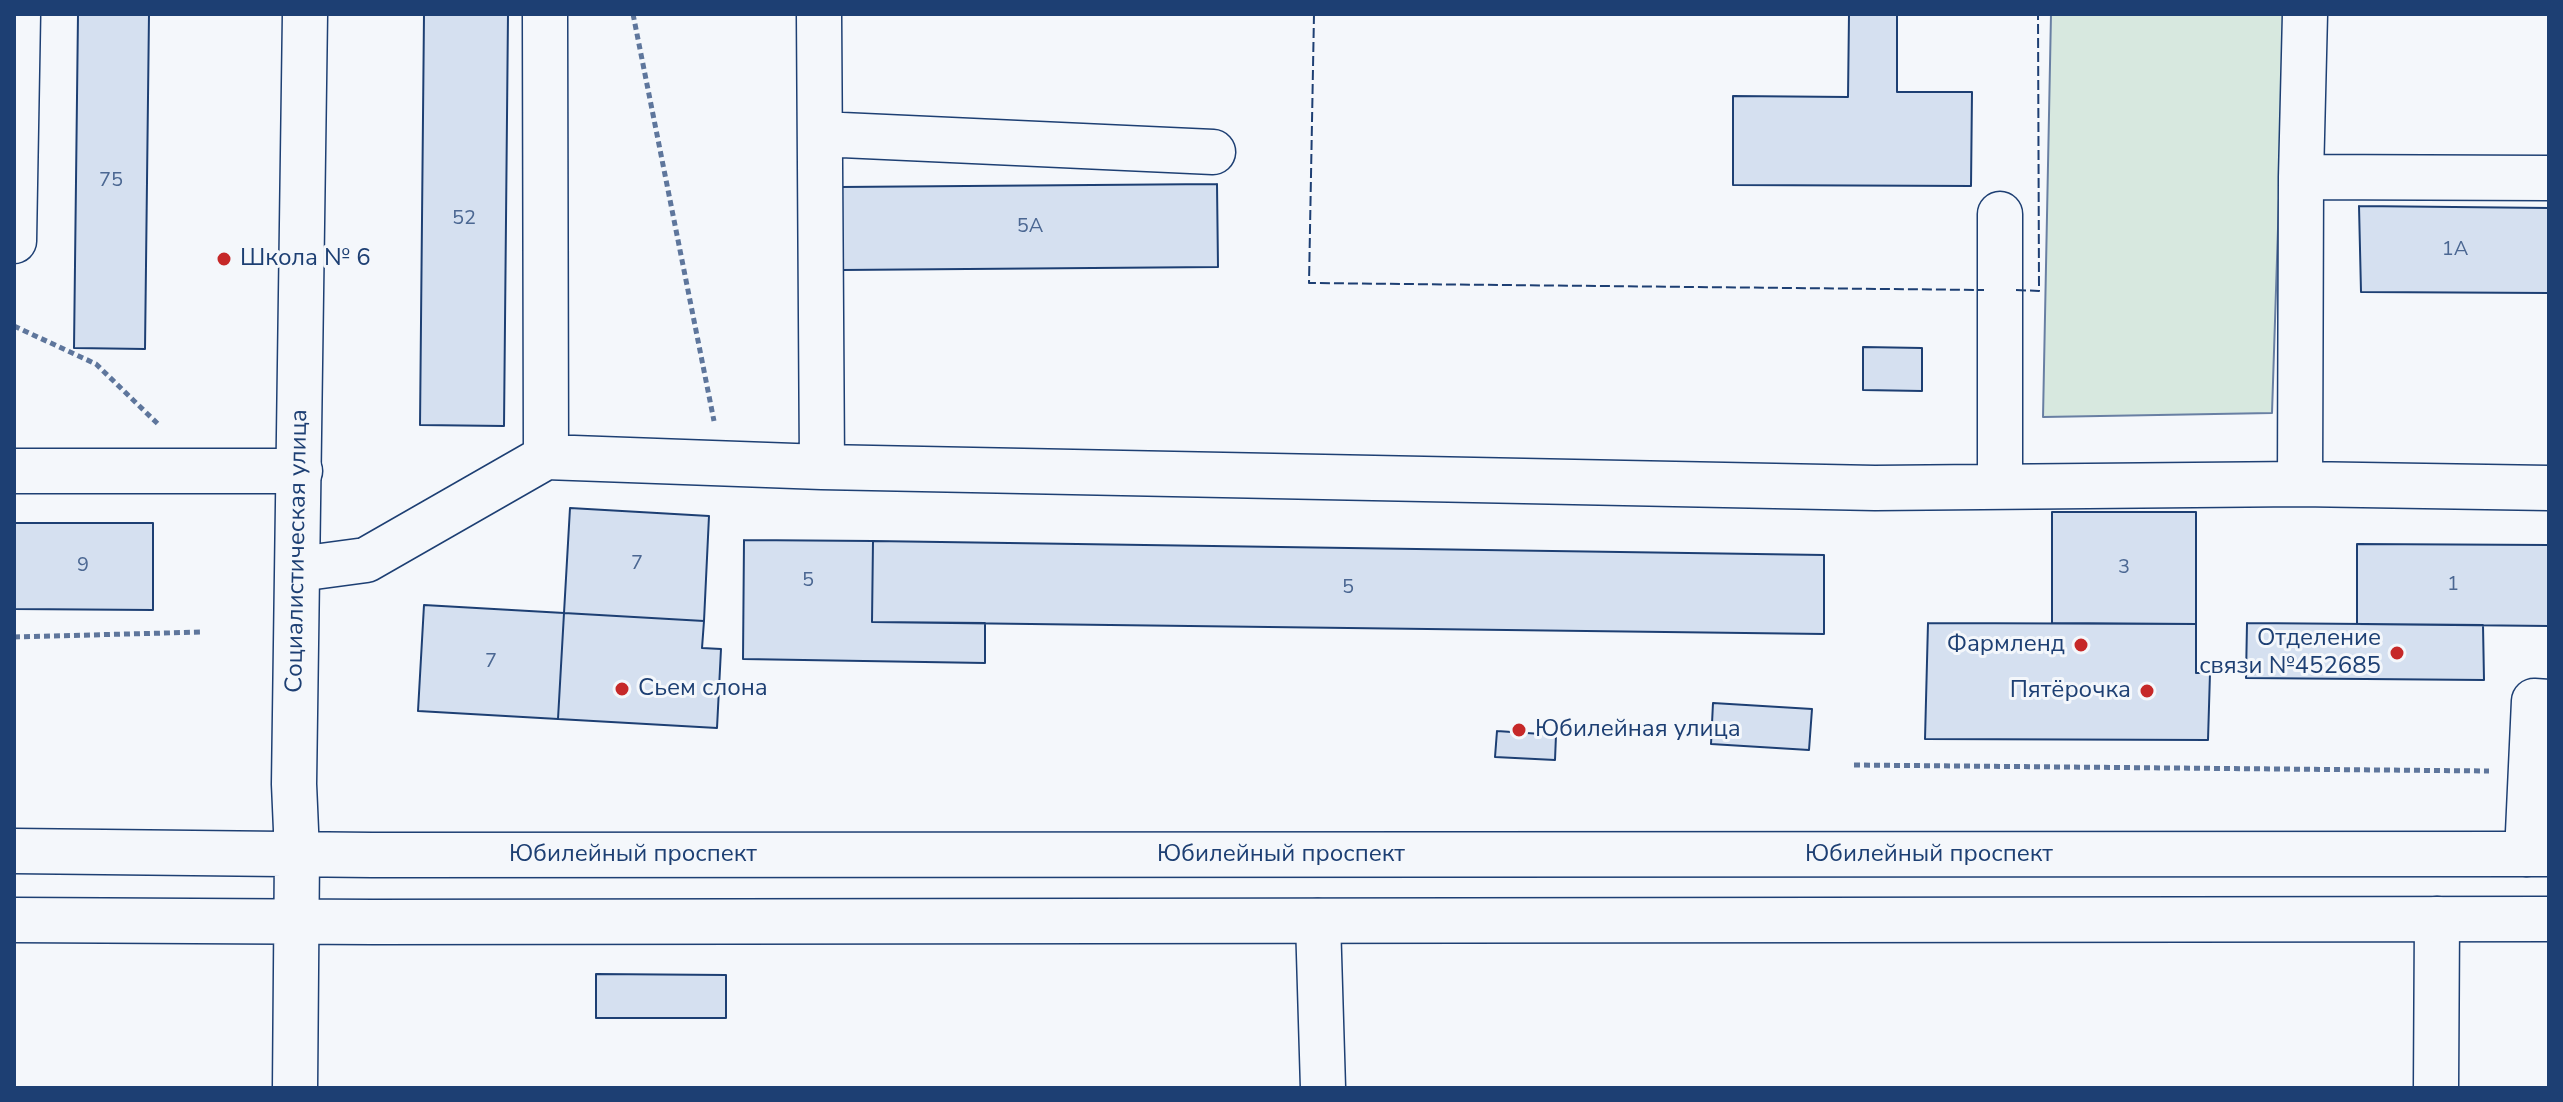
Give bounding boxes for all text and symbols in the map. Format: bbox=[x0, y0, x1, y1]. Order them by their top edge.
house number: 75 bbox=[99, 169, 123, 193]
house number: 52 bbox=[452, 207, 476, 231]
house number: 5А bbox=[1017, 215, 1043, 239]
house number: 1А bbox=[2442, 238, 2468, 262]
place label: Школа № 6 bbox=[240, 245, 371, 273]
marker: Школа № 6 bbox=[215, 250, 233, 268]
street label: Социалистическая улица bbox=[281, 409, 315, 693]
house number: 7 bbox=[631, 552, 643, 576]
house number: 9 bbox=[77, 554, 89, 578]
house number: 3 bbox=[2118, 556, 2130, 580]
house number: 5 bbox=[802, 569, 814, 593]
house number: 1 bbox=[2447, 573, 2459, 597]
house number: 5 bbox=[1342, 576, 1354, 600]
place label: Отделение связи №452685 bbox=[2199, 625, 2381, 681]
place label: Фармленд bbox=[1947, 631, 2065, 659]
marker: Фармленд bbox=[2072, 636, 2090, 654]
marker: Отделение связи №452685 bbox=[2388, 644, 2406, 662]
house number: 7 bbox=[485, 650, 497, 674]
place label: Сьем слона bbox=[638, 675, 768, 703]
place label: Пятёрочка bbox=[2010, 677, 2131, 705]
marker: Сьем слона bbox=[613, 680, 631, 698]
marker: Пятёрочка bbox=[2138, 682, 2156, 700]
place label: Юбилейная улица bbox=[1535, 716, 1741, 744]
marker: Юбилейная улица bbox=[1510, 721, 1528, 739]
street label: Юбилейный проспект bbox=[509, 841, 757, 869]
street label: Юбилейный проспект bbox=[1157, 841, 1405, 869]
street label: Юбилейный проспект bbox=[1805, 841, 2053, 869]

